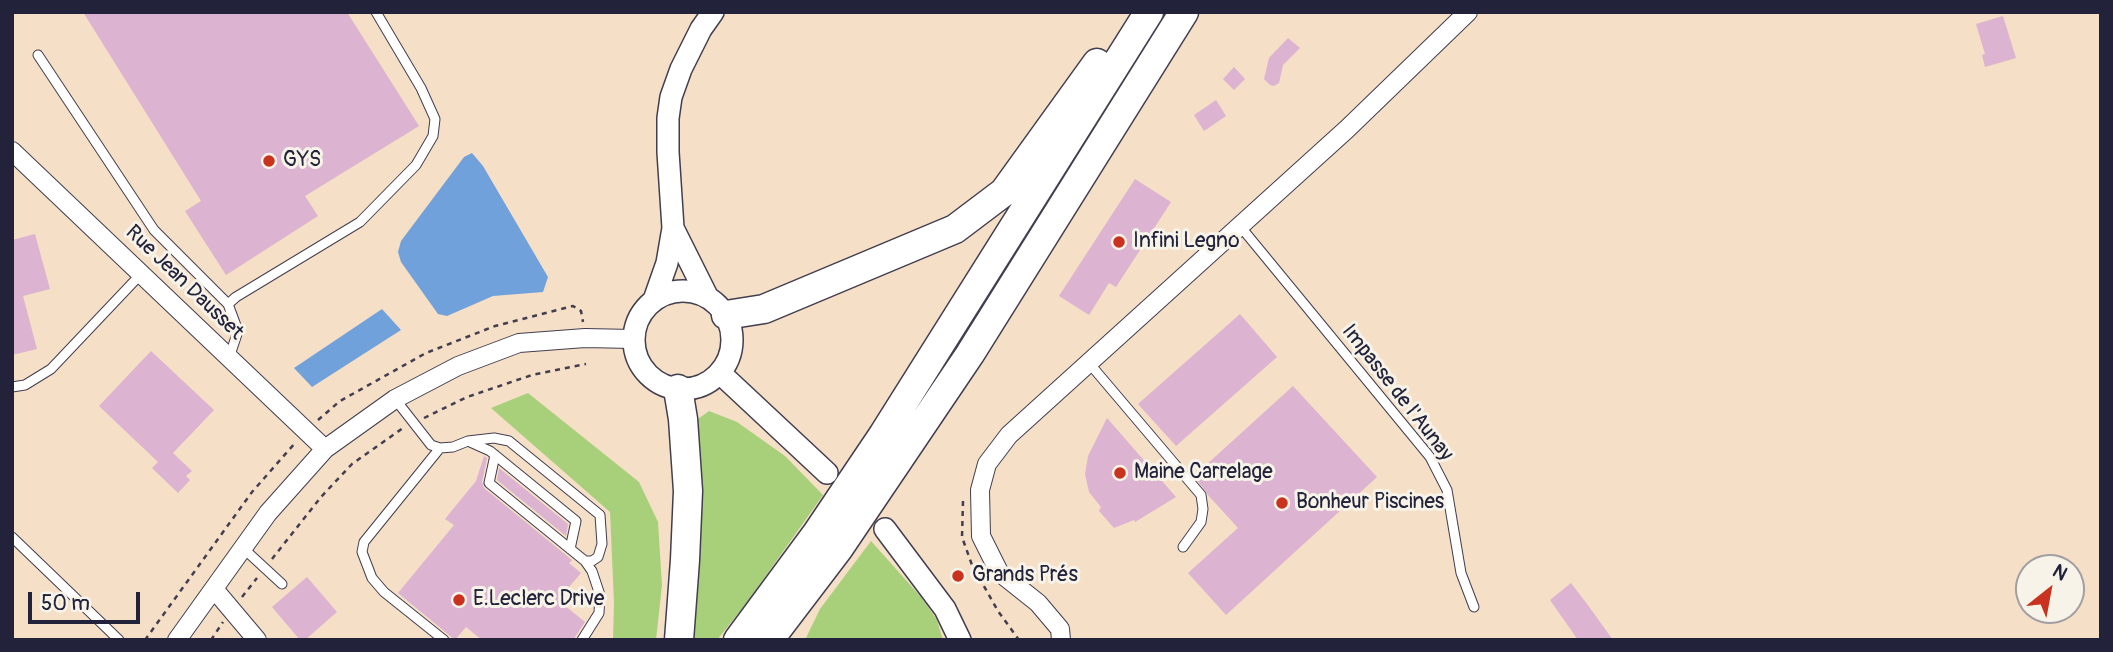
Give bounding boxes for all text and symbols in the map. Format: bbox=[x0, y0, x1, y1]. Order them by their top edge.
place label: GYS bbox=[283, 148, 321, 174]
marker: GYS bbox=[261, 153, 277, 169]
street label: Rue Jean Dausset bbox=[120, 220, 248, 346]
place label: Infini Legno bbox=[1133, 229, 1240, 255]
marker: Infini Legno bbox=[1111, 234, 1127, 250]
street label: Impasse de l'Aunay bbox=[1336, 320, 1458, 466]
place label: Maine Carrelage bbox=[1134, 460, 1273, 486]
marker: Maine Carrelage bbox=[1112, 465, 1128, 481]
place label: Bonheur Piscines bbox=[1296, 490, 1444, 516]
marker: Bonheur Piscines bbox=[1274, 495, 1290, 511]
north arrow bbox=[2015, 554, 2085, 624]
text: N bbox=[2048, 559, 2071, 586]
place label: Grands Prés bbox=[972, 563, 1078, 589]
marker: Grands Prés bbox=[950, 568, 966, 584]
scale bar bbox=[32, 578, 144, 622]
place label: E.Leclerc Drive bbox=[473, 587, 604, 613]
text: 50 m bbox=[41, 590, 90, 617]
marker: E.Leclerc Drive bbox=[451, 592, 467, 608]

